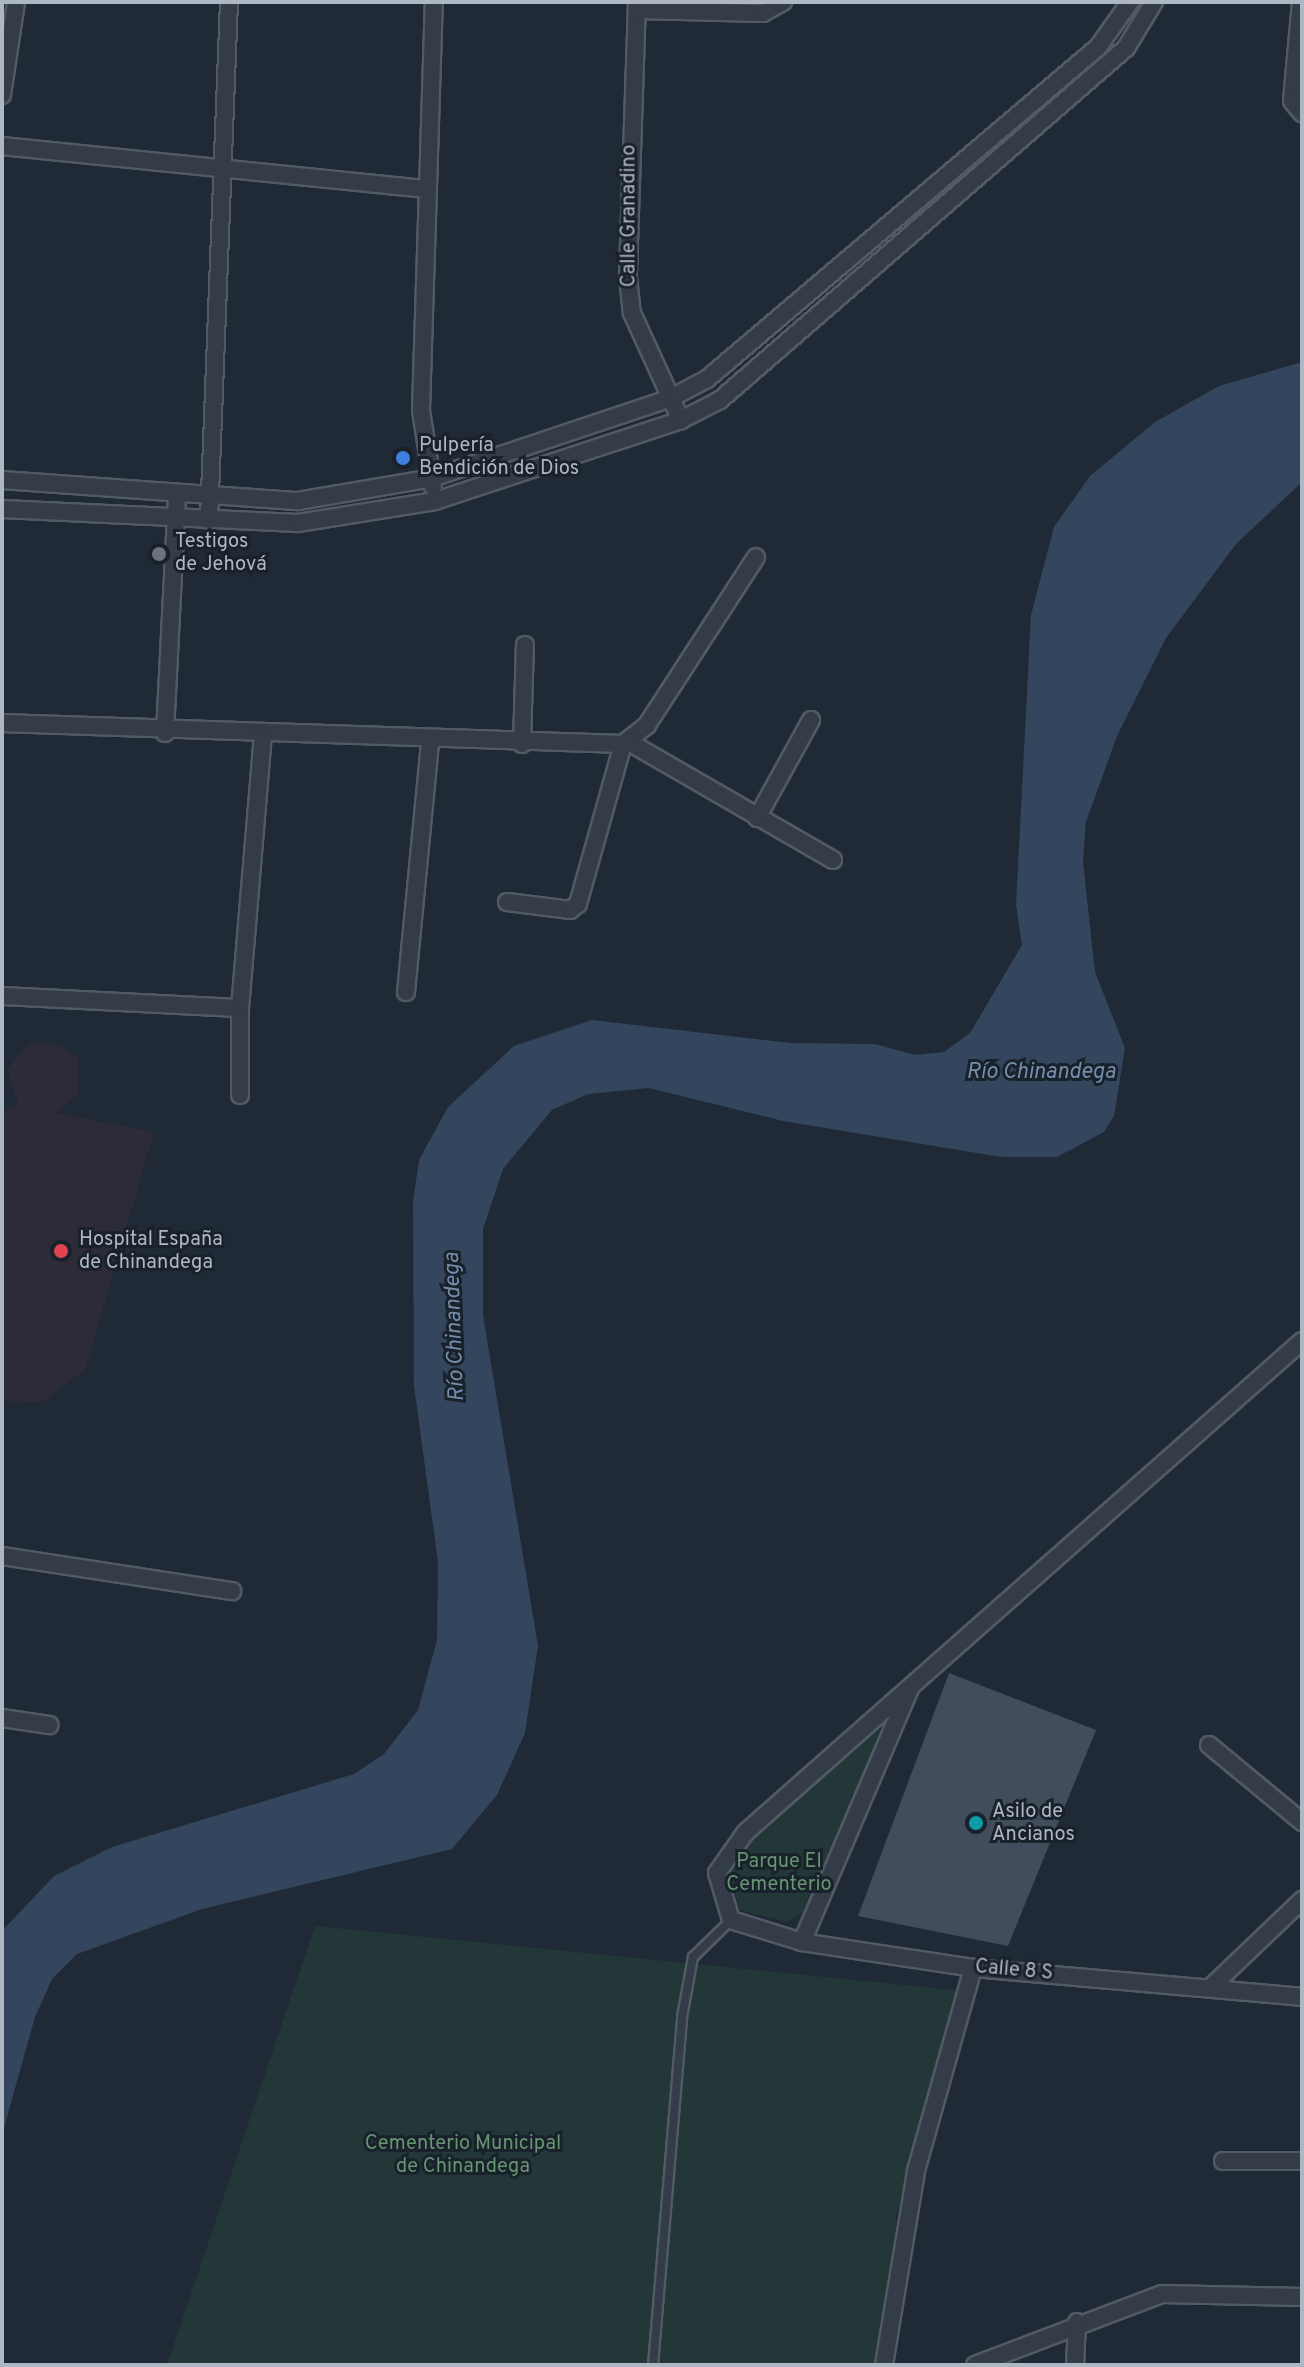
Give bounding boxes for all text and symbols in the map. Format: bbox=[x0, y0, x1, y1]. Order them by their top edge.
street label: Calle Granadino bbox=[618, 145, 642, 287]
place label: Pulpería Bendición de Dios bbox=[419, 434, 579, 481]
marker: Pulpería Bendición de Dios bbox=[394, 449, 412, 467]
place label: Testigos de Jehová bbox=[175, 530, 267, 577]
marker: Testigos de Jehová bbox=[150, 545, 168, 563]
water label: Río Chinandega bbox=[966, 1060, 1116, 1086]
place label: Hospital España de Chinandega bbox=[79, 1228, 223, 1275]
marker: Hospital España de Chinandega bbox=[50, 1240, 72, 1262]
water label: Río Chinandega bbox=[439, 1252, 471, 1402]
place label: Asilo de Ancianos bbox=[992, 1800, 1075, 1847]
marker: Asilo de Ancianos bbox=[967, 1814, 985, 1832]
park label: Parque El Cementerio bbox=[726, 1851, 832, 1898]
street label: Calle 8 S bbox=[974, 1956, 1054, 1986]
park label: Cementerio Municipal de Chinandega bbox=[365, 2132, 561, 2179]

